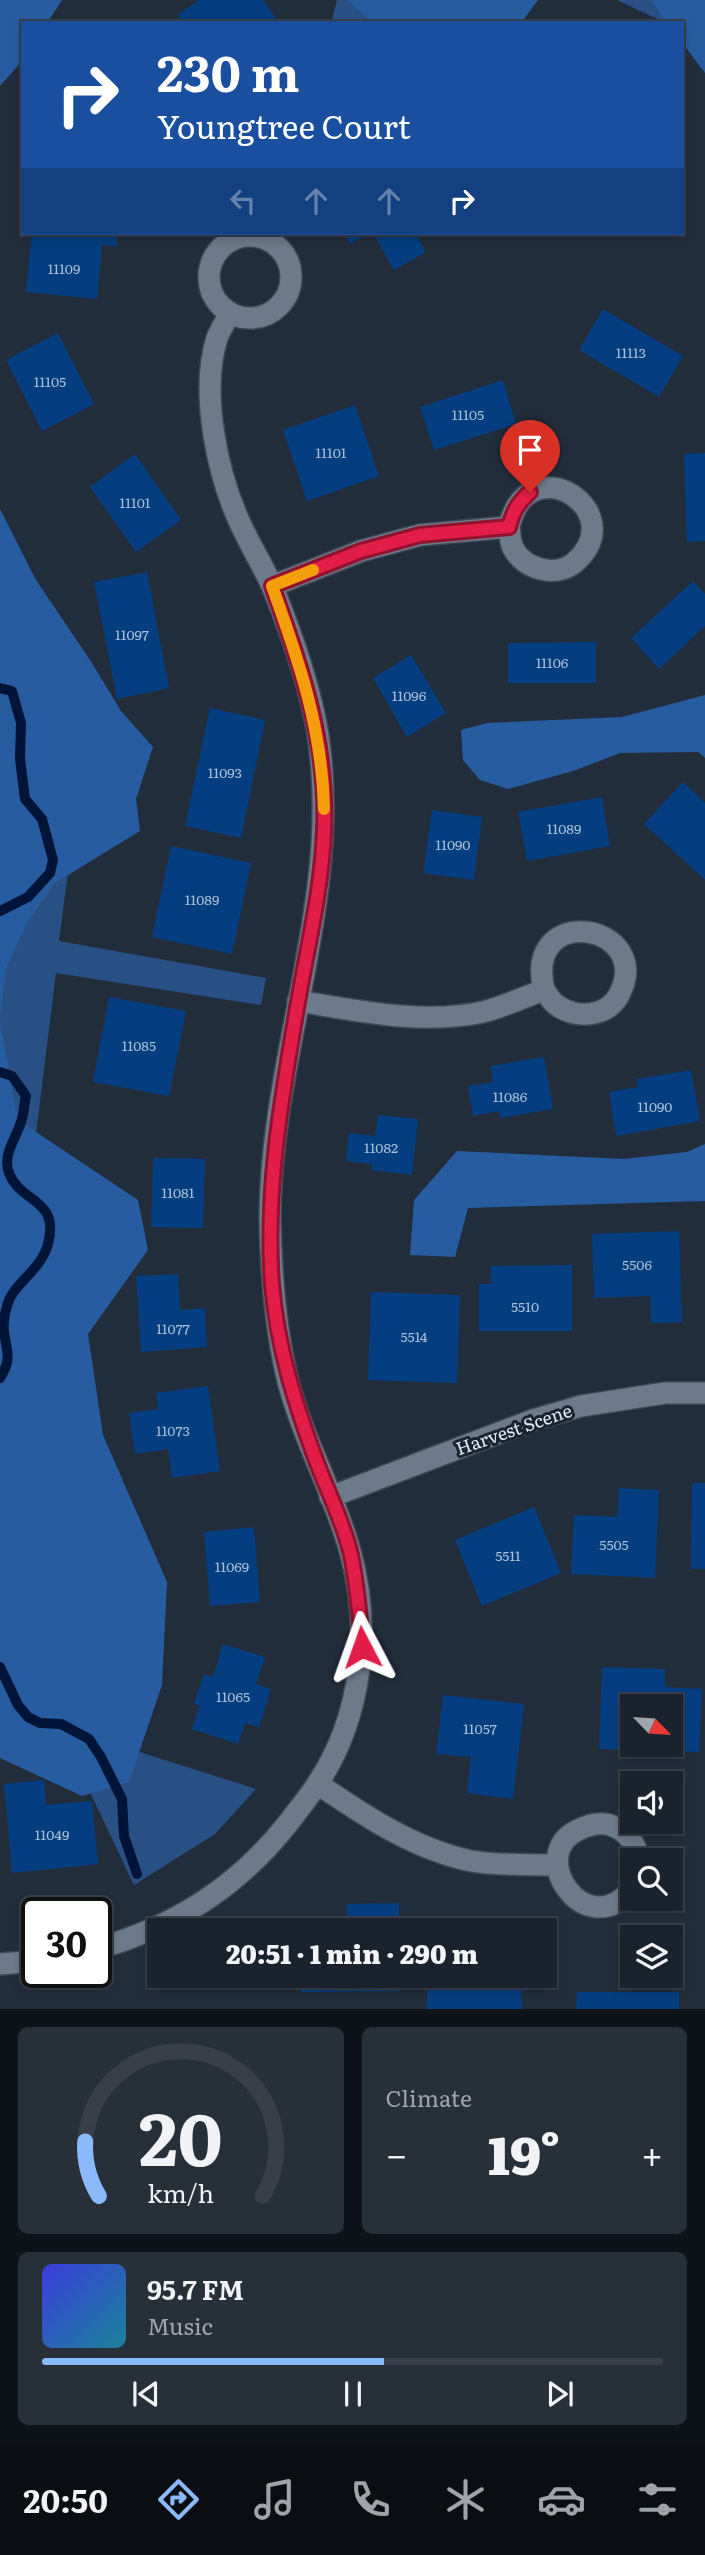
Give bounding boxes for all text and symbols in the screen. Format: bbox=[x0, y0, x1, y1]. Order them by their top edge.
text: 230 m bbox=[157, 34, 300, 107]
icon: right bbox=[42, 49, 133, 140]
text: Youngtree Court bbox=[157, 101, 411, 149]
icon: left bbox=[224, 182, 262, 220]
icon: ahead bbox=[297, 182, 335, 220]
icon: ahead bbox=[370, 182, 408, 220]
icon: right bbox=[443, 182, 481, 220]
house number: 11109 bbox=[48, 258, 80, 278]
house number: 11113 bbox=[616, 342, 646, 362]
house number: 11105 bbox=[34, 371, 66, 391]
house number: 11105 bbox=[452, 404, 484, 424]
pin bbox=[500, 420, 560, 492]
icon: arrive bbox=[511, 431, 549, 469]
house number: 11101 bbox=[316, 442, 347, 462]
house number: 11101 bbox=[120, 492, 151, 512]
house number: 11097 bbox=[115, 624, 149, 644]
house number: 11106 bbox=[536, 652, 569, 672]
house number: 11096 bbox=[392, 685, 427, 705]
house number: 11093 bbox=[208, 762, 242, 782]
house number: 11089 bbox=[547, 818, 581, 838]
house number: 11090 bbox=[436, 834, 470, 854]
house number: 11089 bbox=[185, 889, 219, 909]
house number: 11085 bbox=[122, 1035, 156, 1055]
house number: 11086 bbox=[493, 1086, 528, 1106]
house number: 11090 bbox=[638, 1096, 672, 1116]
house number: 11082 bbox=[364, 1137, 398, 1157]
house number: 11081 bbox=[162, 1182, 195, 1202]
house number: 5506 bbox=[622, 1254, 652, 1274]
house number: 5510 bbox=[511, 1296, 539, 1316]
house number: 11077 bbox=[156, 1318, 190, 1338]
house number: 5514 bbox=[400, 1326, 428, 1346]
street label: Harvest Scene bbox=[452, 1396, 575, 1461]
house number: 11073 bbox=[156, 1420, 190, 1440]
house number: 5505 bbox=[599, 1534, 629, 1554]
house number: 5511 bbox=[495, 1545, 521, 1565]
house number: 11069 bbox=[215, 1556, 249, 1576]
position arrow bbox=[325, 1610, 399, 1684]
house number: 11065 bbox=[216, 1686, 250, 1706]
north arrow bbox=[620, 1694, 682, 1757]
map controls bbox=[620, 1694, 683, 1988]
house number: 11057 bbox=[463, 1718, 497, 1738]
button: sound bbox=[620, 1771, 683, 1834]
house number: 11049 bbox=[35, 1824, 69, 1844]
button: search bbox=[620, 1848, 683, 1911]
speed limit sign: 30 bbox=[21, 1897, 112, 1988]
button: layers bbox=[620, 1925, 683, 1988]
text: 20:51 · 1 min · 290 m bbox=[226, 1933, 478, 1972]
text: Climate bbox=[386, 2080, 472, 2114]
text: 20 bbox=[139, 2081, 223, 2189]
text: 19° bbox=[488, 2114, 560, 2191]
text: − bbox=[386, 2124, 408, 2181]
text: + bbox=[641, 2124, 663, 2181]
text: km/h bbox=[147, 2174, 214, 2211]
text: 95.7 FM bbox=[147, 2269, 244, 2308]
text: Music bbox=[147, 2308, 213, 2342]
icon: previous bbox=[127, 2375, 165, 2413]
icon: pause bbox=[334, 2375, 372, 2413]
icon: next bbox=[541, 2375, 579, 2413]
text: 20:50 bbox=[23, 2475, 108, 2523]
icon: directions bbox=[154, 2475, 203, 2524]
icon: music bbox=[250, 2475, 299, 2524]
icon: phone bbox=[346, 2475, 395, 2524]
icon: climate bbox=[441, 2475, 490, 2524]
icon: car bbox=[537, 2475, 586, 2524]
icon: filters bbox=[633, 2475, 682, 2524]

